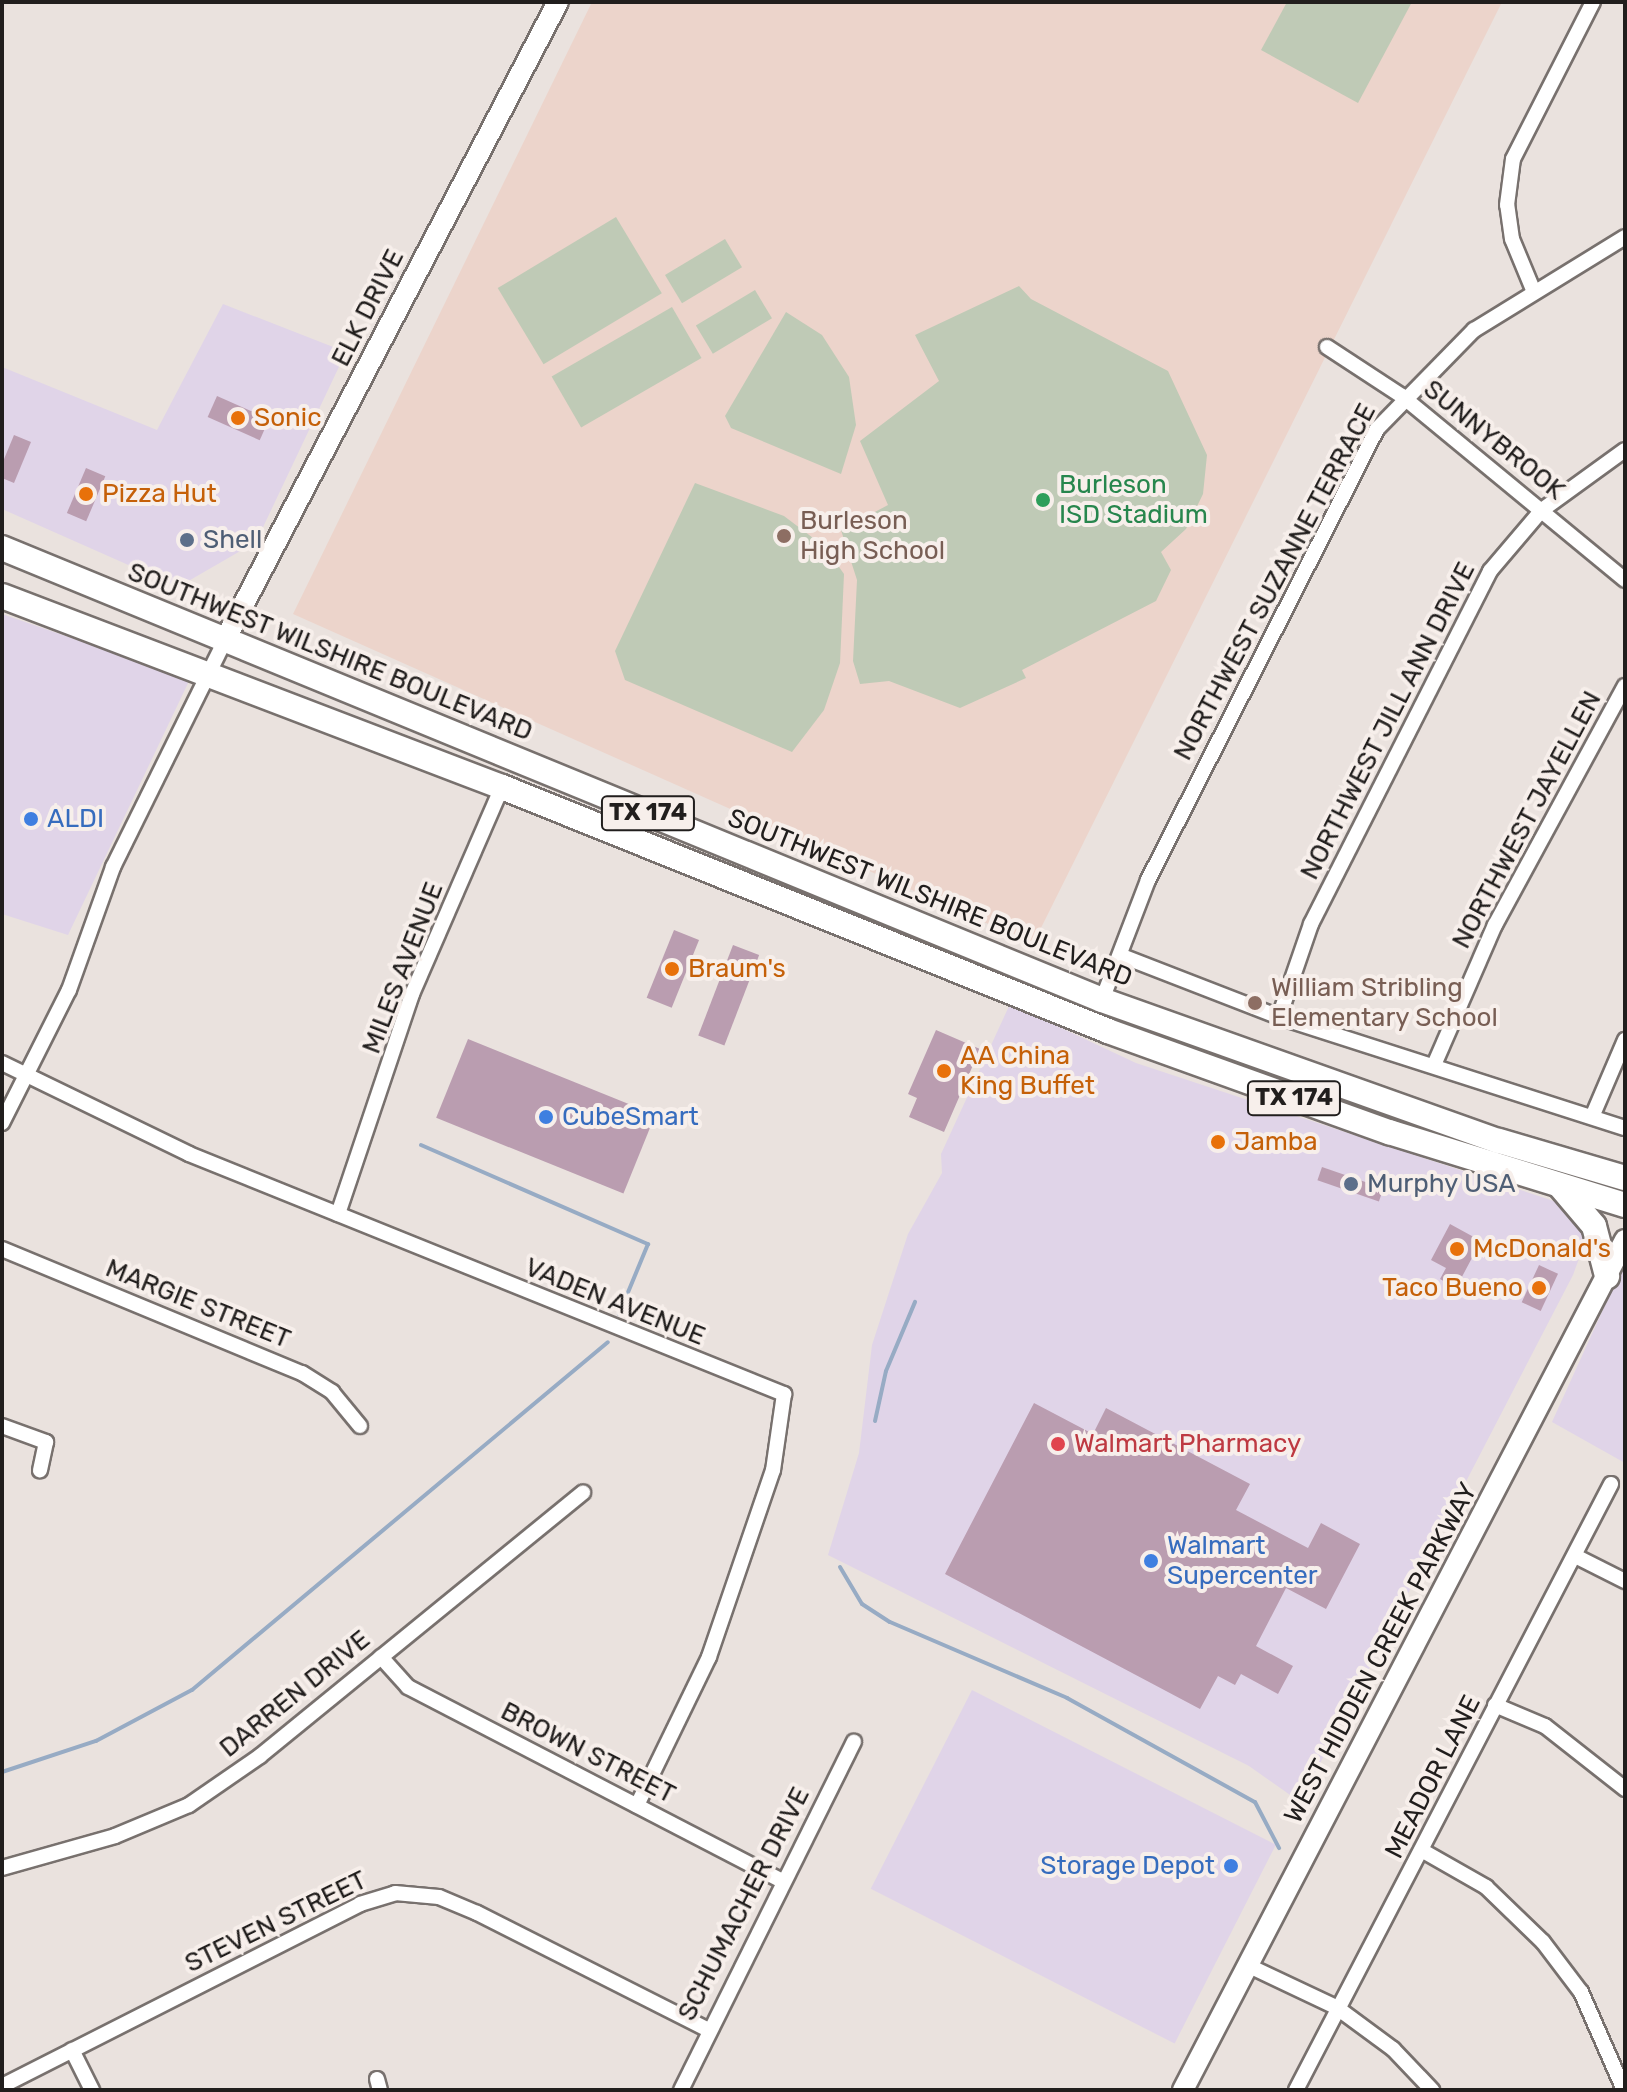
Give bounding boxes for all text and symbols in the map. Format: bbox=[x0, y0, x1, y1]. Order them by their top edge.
street label: ELK DRIVE bbox=[325, 244, 411, 372]
street label: SUNNYBROOK bbox=[1417, 374, 1571, 506]
street label: NORTHWEST SUZANNE TERRACE bbox=[1167, 398, 1383, 766]
place label: Sonic bbox=[254, 402, 321, 434]
marker: Sonic bbox=[229, 409, 247, 427]
place label: Burleson ISD Stadium bbox=[1059, 469, 1208, 530]
place label: Pizza Hut bbox=[102, 478, 217, 510]
marker: Pizza Hut bbox=[77, 485, 95, 503]
marker: Burleson ISD Stadium bbox=[1034, 491, 1052, 509]
place label: Burleson High School bbox=[800, 505, 945, 566]
place label: Shell bbox=[203, 524, 262, 556]
marker: Burleson High School bbox=[775, 527, 793, 545]
marker: Shell bbox=[178, 531, 196, 549]
street label: SOUTHWEST WILSHIRE BOULEVARD bbox=[123, 556, 537, 748]
street label: NORTHWEST JILL ANN DRIVE bbox=[1294, 556, 1482, 886]
street label: NORTHWEST JAYELLEN bbox=[1446, 686, 1608, 954]
road number: TX 174 bbox=[600, 793, 696, 833]
street label: SOUTHWEST WILSHIRE BOULEVARD bbox=[723, 802, 1137, 994]
place label: ALDI bbox=[47, 803, 104, 835]
marker: ALDI bbox=[22, 810, 40, 828]
street label: MILES AVENUE bbox=[356, 878, 450, 1058]
place label: Braum's bbox=[688, 953, 786, 985]
marker: Braum's bbox=[663, 960, 681, 978]
place label: William Stribling Elementary School bbox=[1271, 972, 1499, 1034]
marker: William Stribling Elementary School bbox=[1246, 994, 1264, 1012]
place label: AA China King Buffet bbox=[960, 1040, 1095, 1102]
marker: AA China King Buffet bbox=[935, 1062, 953, 1080]
road number: TX 174 bbox=[1246, 1078, 1342, 1118]
place label: CubeSmart bbox=[562, 1101, 699, 1133]
marker: CubeSmart bbox=[537, 1108, 555, 1126]
place label: Jamba bbox=[1234, 1126, 1318, 1158]
marker: Jamba bbox=[1209, 1133, 1227, 1151]
place label: Murphy USA bbox=[1367, 1168, 1516, 1200]
marker: Murphy USA bbox=[1342, 1175, 1360, 1193]
place label: McDonald's bbox=[1473, 1233, 1611, 1265]
marker: McDonald's bbox=[1448, 1240, 1466, 1258]
street label: VADEN AVENUE bbox=[520, 1252, 710, 1352]
street label: MARGIE STREET bbox=[101, 1253, 295, 1355]
place label: Taco Bueno bbox=[1382, 1272, 1523, 1304]
marker: Taco Bueno bbox=[1530, 1279, 1548, 1297]
place label: Walmart Pharmacy bbox=[1074, 1428, 1301, 1460]
marker: Walmart Pharmacy bbox=[1049, 1435, 1067, 1453]
street label: WEST HIDDEN CREEK PARKWAY bbox=[1278, 1477, 1484, 1829]
place label: Walmart Supercenter bbox=[1167, 1530, 1318, 1592]
marker: Walmart Supercenter bbox=[1142, 1552, 1160, 1570]
street label: DARREN DRIVE bbox=[214, 1624, 376, 1764]
street label: MEADOR LANE bbox=[1379, 1690, 1487, 1864]
street label: BROWN STREET bbox=[496, 1696, 680, 1810]
street label: SCHUMACHER DRIVE bbox=[672, 1782, 816, 2026]
place label: Storage Depot bbox=[1040, 1850, 1215, 1882]
marker: Storage Depot bbox=[1222, 1857, 1240, 1875]
street label: STEVEN STREET bbox=[180, 1864, 372, 1980]

